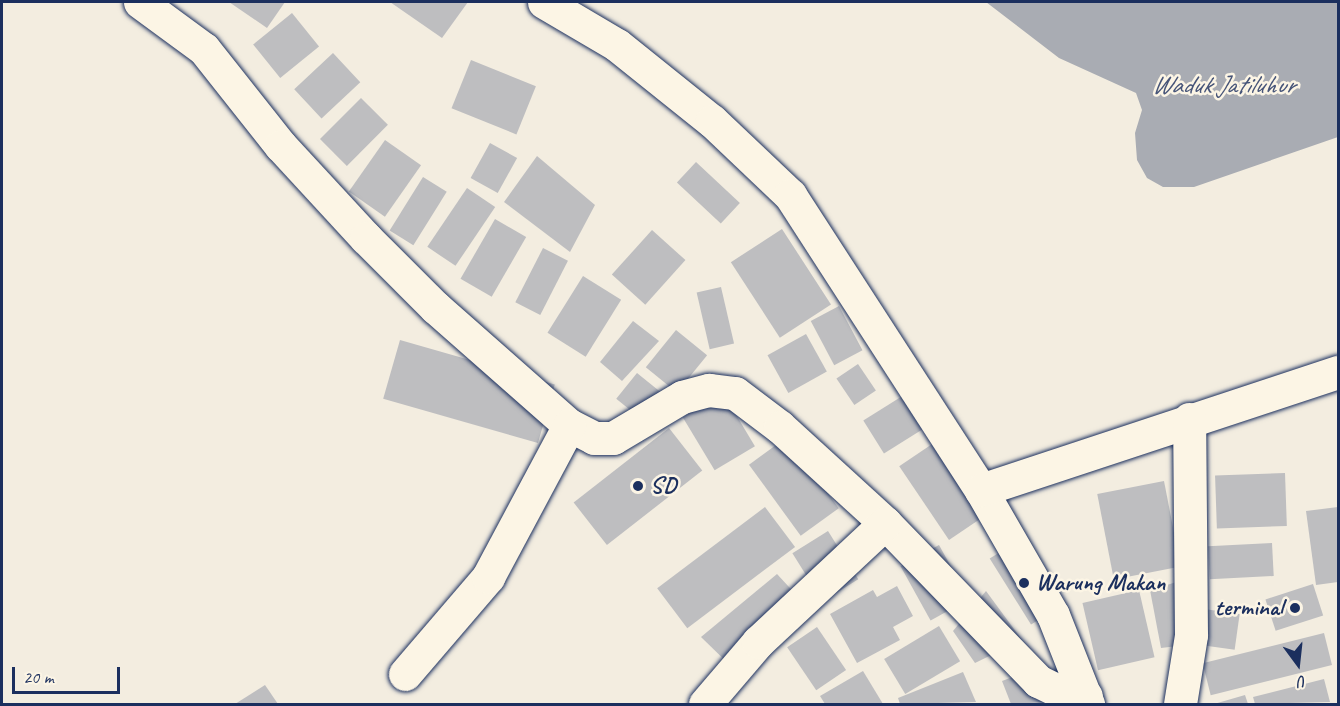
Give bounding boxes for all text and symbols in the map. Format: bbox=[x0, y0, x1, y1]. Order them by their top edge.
water label: Waduk Jatiluhur bbox=[1151, 69, 1295, 101]
place label: SD bbox=[650, 472, 676, 500]
marker: SD bbox=[631, 479, 645, 493]
place label: Warung Makan bbox=[1036, 569, 1165, 597]
marker: Warung Makan bbox=[1017, 576, 1031, 590]
place label: terminal bbox=[1215, 594, 1283, 622]
marker: terminal bbox=[1288, 601, 1302, 615]
north arrow bbox=[1268, 634, 1328, 694]
scale bar bbox=[15, 655, 123, 693]
text: 20 m bbox=[23, 666, 54, 688]
text: U bbox=[1296, 671, 1309, 692]

